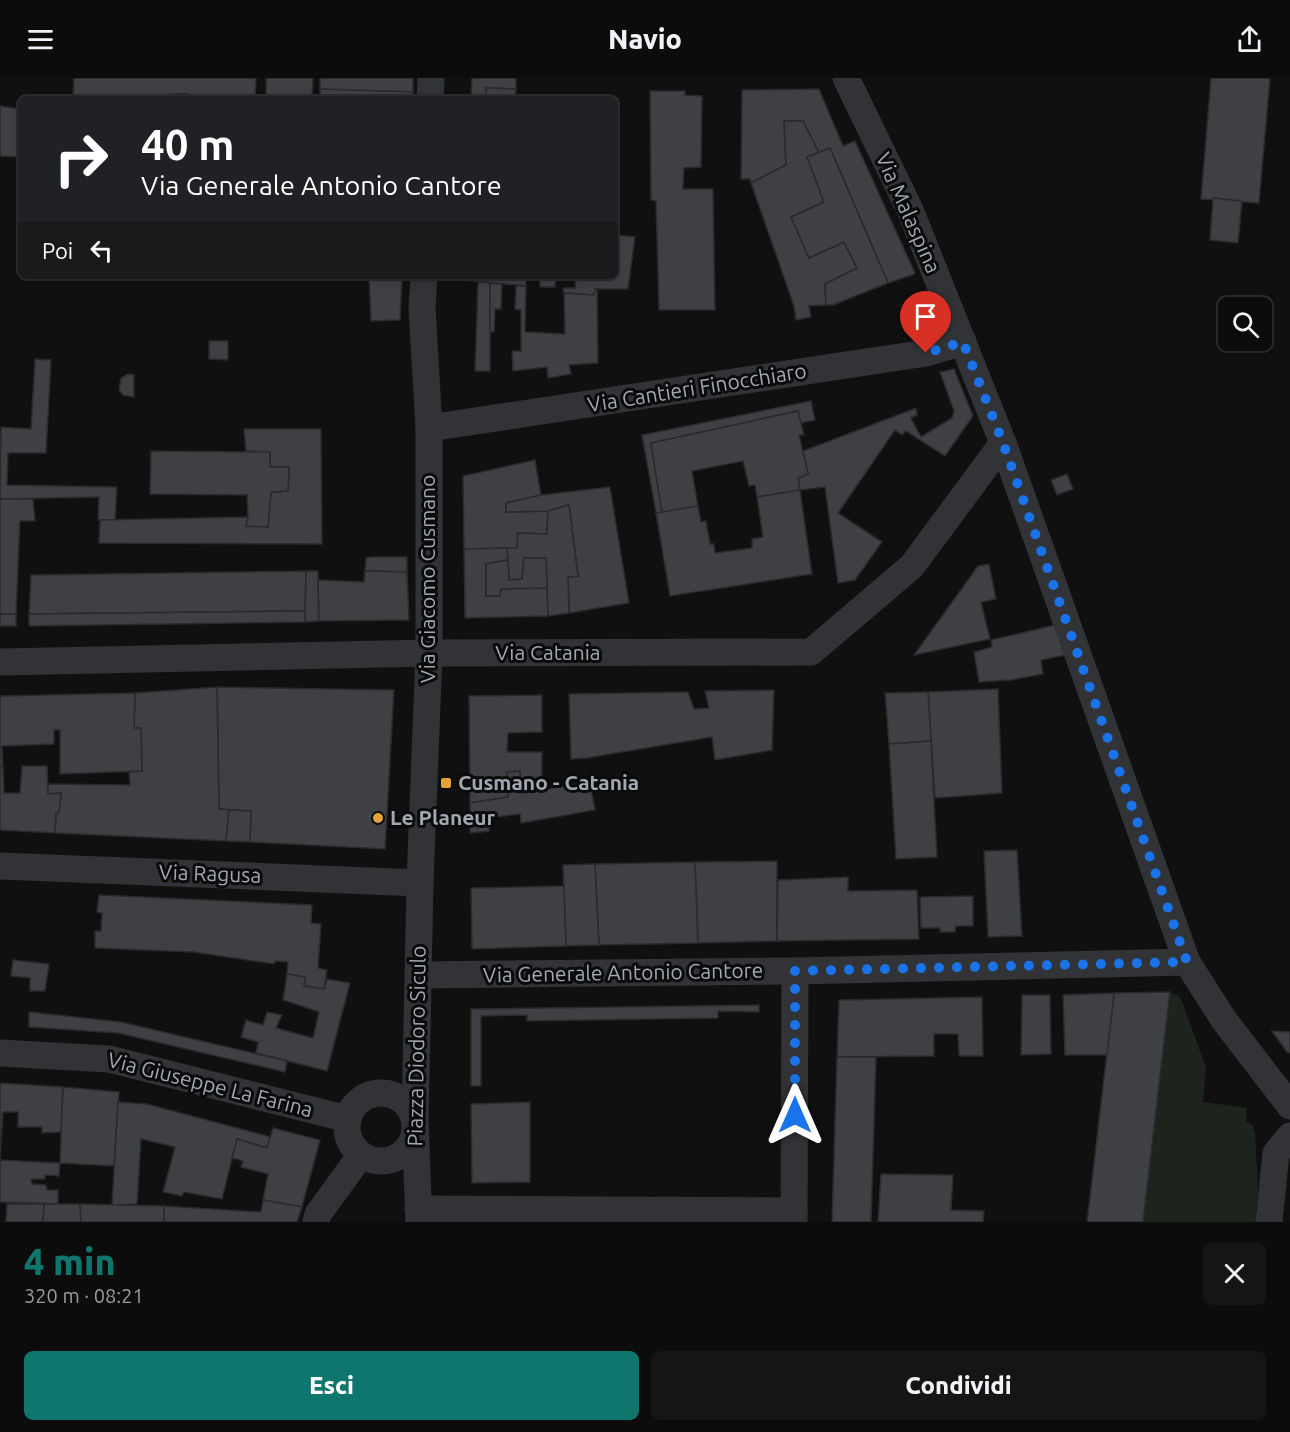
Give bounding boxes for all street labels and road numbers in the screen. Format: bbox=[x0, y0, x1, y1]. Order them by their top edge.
street label: Via Malaspina bbox=[872, 149, 946, 277]
street label: Via Cantieri Finocchiaro bbox=[586, 358, 808, 416]
street label: Via Giacomo Cusmano bbox=[415, 475, 439, 683]
street label: Via Catania bbox=[495, 640, 601, 664]
street label: Via Ragusa bbox=[158, 859, 262, 887]
street label: Piazza Diodoro Siculo bbox=[402, 945, 430, 1147]
street label: Via Generale Antonio Cantore bbox=[483, 958, 763, 986]
street label: Via Giuseppe La Farina bbox=[105, 1047, 315, 1121]

